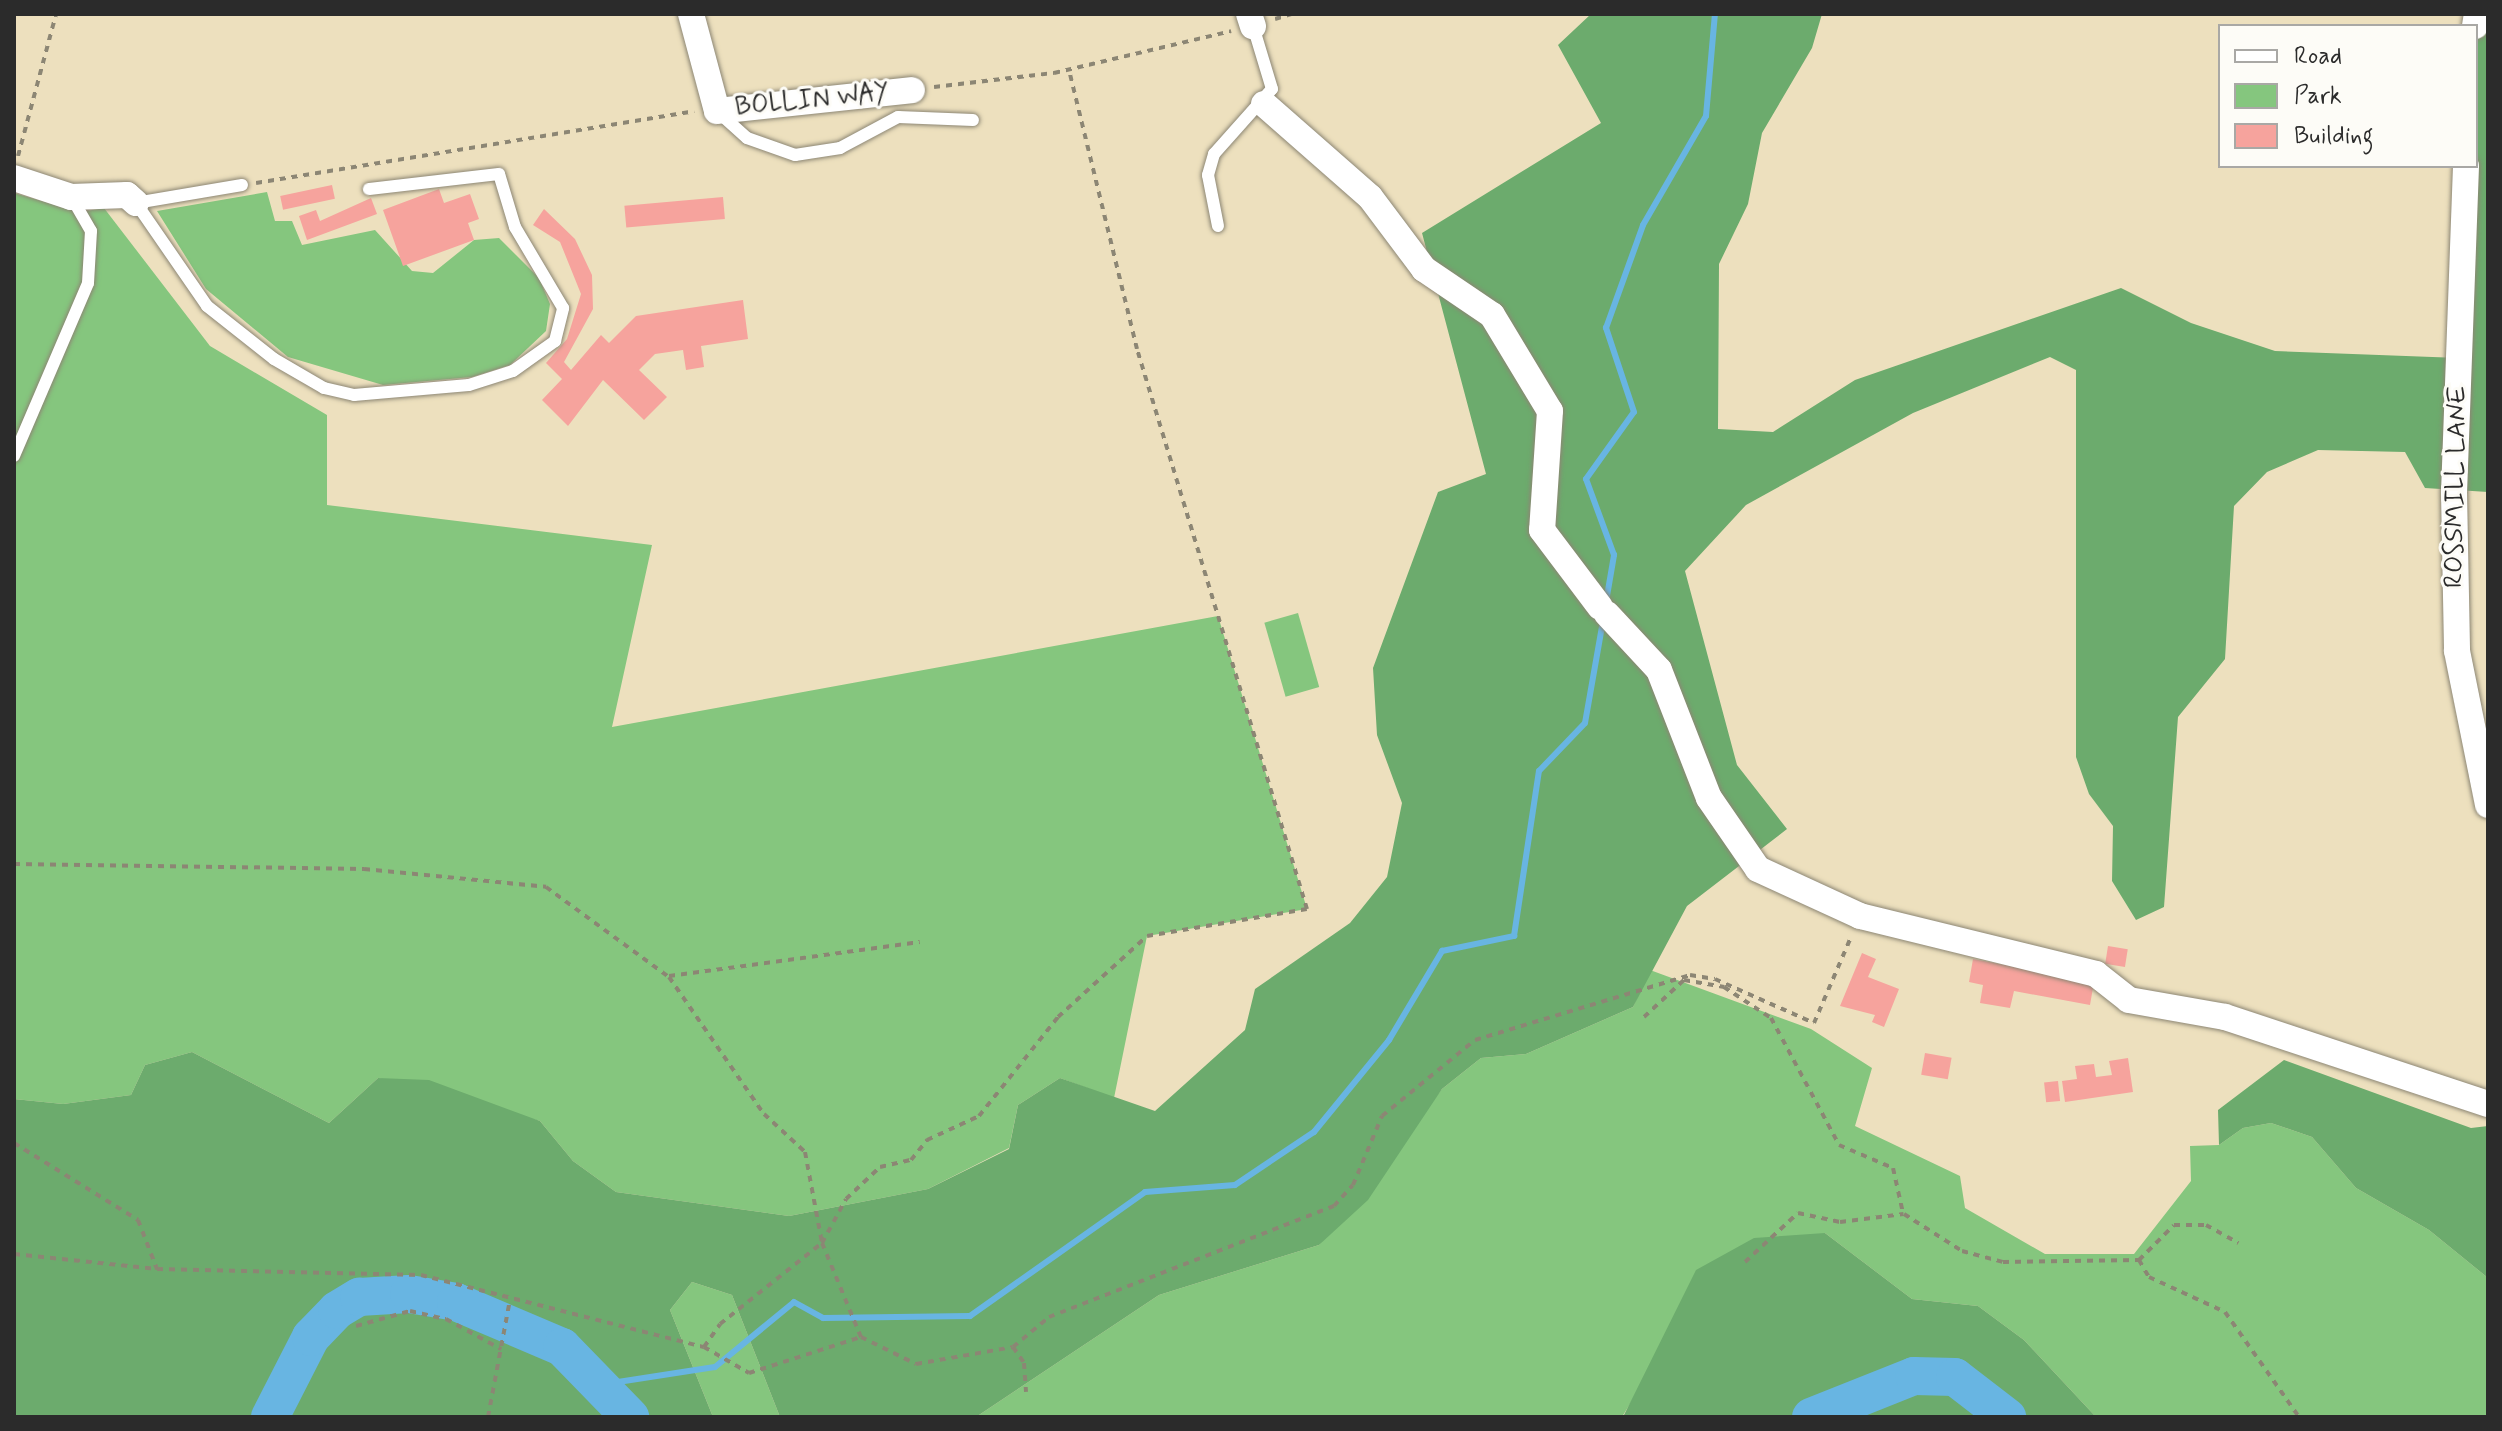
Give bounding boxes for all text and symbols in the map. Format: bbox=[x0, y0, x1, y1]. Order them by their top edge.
legend bbox=[2218, 24, 2478, 168]
text: Road bbox=[2294, 41, 2342, 72]
street label: BOLLIN WAY bbox=[733, 77, 891, 125]
text: Park bbox=[2294, 81, 2342, 112]
text: Building bbox=[2294, 121, 2374, 152]
street label: ROSSMILL LANE bbox=[2440, 385, 2474, 589]

